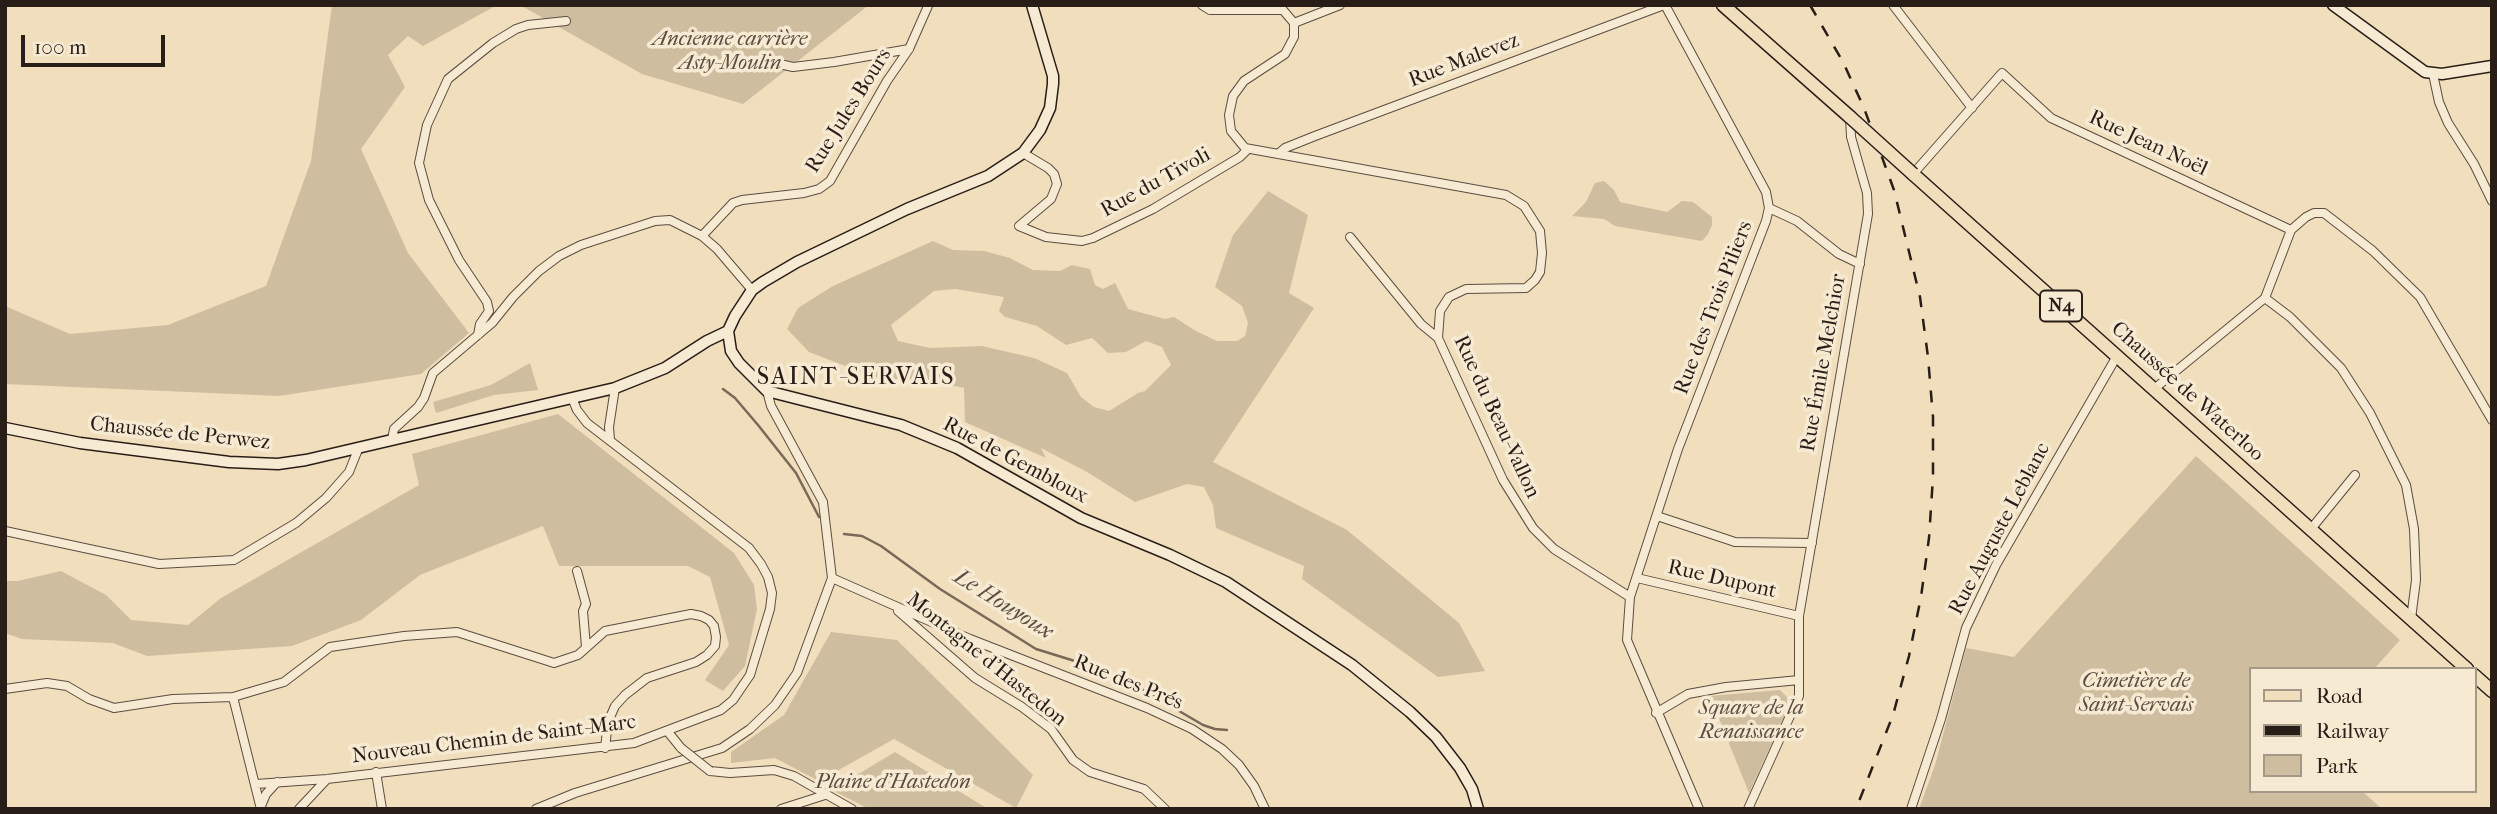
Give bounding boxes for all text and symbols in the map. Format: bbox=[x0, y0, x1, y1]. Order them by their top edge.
scale bar bbox=[24, 21, 168, 65]
park label: Ancienne carrière Asty-Moulin bbox=[652, 27, 808, 77]
street label: Rue Malevez bbox=[1405, 28, 1523, 94]
text: 100 m bbox=[34, 35, 87, 59]
street label: Rue Jules Bours bbox=[801, 44, 897, 178]
street label: Rue Jean Noël bbox=[2085, 106, 2211, 182]
street label: Rue du Tivoli bbox=[1097, 143, 1215, 223]
street label: Rue des Trois Piliers bbox=[1669, 218, 1759, 398]
street label: Rue Émile Melchior bbox=[1796, 272, 1852, 454]
road number: N4 bbox=[2040, 290, 2082, 322]
street label: Chaussée de Waterloo bbox=[2105, 317, 2269, 467]
street label: Rue du Beau-Vallon bbox=[1447, 332, 1545, 502]
district label: SAINT-SERVAIS bbox=[758, 364, 954, 392]
street label: Chaussée de Perwez bbox=[89, 412, 271, 456]
street label: Rue de Gembloux bbox=[938, 412, 1092, 510]
street label: Rue Auguste Leblanc bbox=[1944, 439, 2056, 619]
street label: Rue Dupont bbox=[1665, 555, 1779, 605]
water label: Le Houyoux bbox=[948, 564, 1058, 646]
street label: Montagne d'Hastedon bbox=[901, 588, 1071, 732]
street label: Rue des Prés bbox=[1070, 650, 1186, 716]
legend bbox=[2248, 667, 2476, 793]
park label: Cimetière de Saint-Servais bbox=[2079, 669, 2193, 719]
text: Road bbox=[2316, 684, 2363, 708]
park label: Square de la Renaissance bbox=[1698, 696, 1804, 746]
street label: Nouveau Chemin de Saint-Marc bbox=[351, 710, 637, 770]
text: Railway bbox=[2316, 719, 2389, 743]
text: Park bbox=[2316, 754, 2358, 778]
park label: Plaine d'Hastedon bbox=[815, 770, 971, 796]

